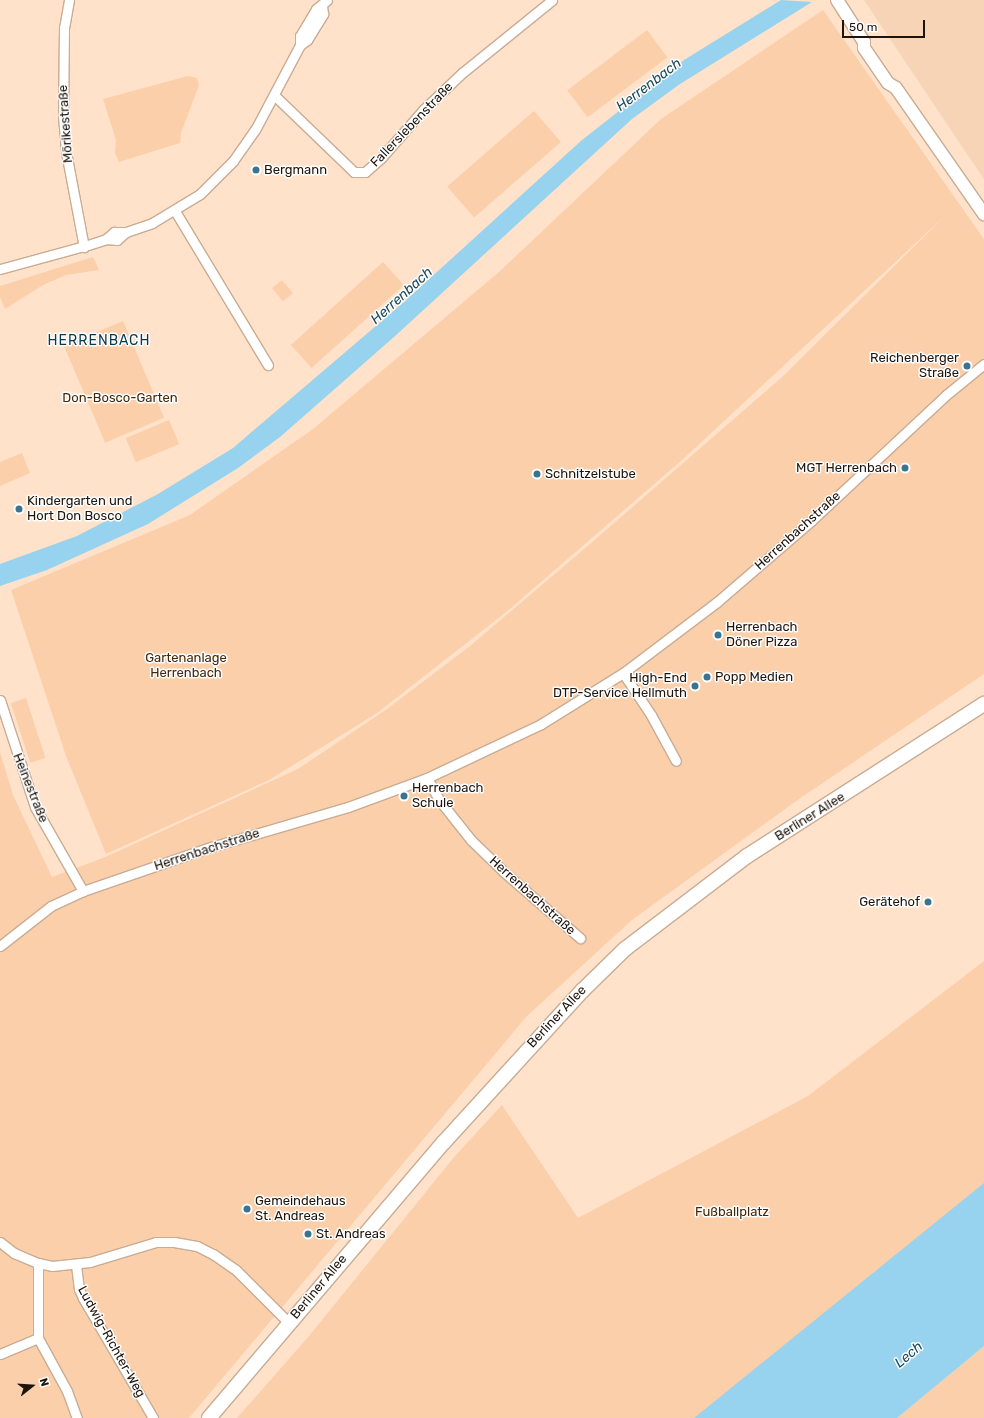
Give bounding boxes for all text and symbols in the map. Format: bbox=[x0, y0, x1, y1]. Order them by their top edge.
scale bar bbox=[844, 12, 927, 38]
text: 50 m bbox=[849, 20, 877, 34]
water label: Herrenbach bbox=[613, 55, 685, 115]
street label: Fallerslebenstraße bbox=[368, 79, 456, 171]
street label: Mörikestraße bbox=[55, 84, 77, 164]
place label: Bergmann bbox=[264, 162, 327, 178]
marker: Bergmann bbox=[251, 165, 261, 175]
water label: Herrenbach bbox=[368, 264, 436, 328]
district label: HERRENBACH bbox=[48, 333, 150, 349]
place label: Reichenberger Straße bbox=[870, 351, 959, 382]
marker: Reichenberger Straße bbox=[962, 361, 972, 371]
park label: Don-Bosco-Garten bbox=[62, 390, 178, 406]
place label: MGT Herrenbach bbox=[796, 460, 897, 476]
marker: MGT Herrenbach bbox=[900, 463, 910, 473]
place label: Schnitzelstube bbox=[545, 466, 636, 482]
marker: Schnitzelstube bbox=[532, 469, 542, 479]
street label: Herrenbachstraße bbox=[752, 488, 844, 574]
place label: Kindergarten und Hort Don Bosco bbox=[27, 494, 132, 525]
marker: Kindergarten und Hort Don Bosco bbox=[14, 504, 24, 514]
place label: Herrenbach Döner Pizza bbox=[726, 620, 798, 651]
marker: Herrenbach Döner Pizza bbox=[713, 630, 723, 640]
park label: Gartenanlage Herrenbach bbox=[145, 651, 227, 682]
place label: Popp Medien bbox=[715, 669, 793, 685]
place label: High-End DTP-Service Hellmuth bbox=[553, 671, 687, 702]
marker: Popp Medien bbox=[702, 672, 712, 682]
marker: High-End DTP-Service Hellmuth bbox=[690, 681, 700, 691]
street label: Heinestraße bbox=[9, 751, 51, 825]
place label: Herrenbach Schule bbox=[412, 781, 483, 812]
street label: Berliner Allee bbox=[772, 789, 848, 845]
marker: Herrenbach Schule bbox=[399, 791, 409, 801]
street label: Herrenbachstraße bbox=[152, 826, 262, 874]
street label: Herrenbachstraße bbox=[486, 853, 578, 939]
place label: Gerätehof bbox=[859, 894, 920, 910]
marker: Gerätehof bbox=[923, 897, 933, 907]
street label: Berliner Allee bbox=[524, 982, 590, 1052]
place label: Gemeindehaus St. Andreas bbox=[255, 1194, 346, 1225]
marker: Gemeindehaus St. Andreas bbox=[242, 1204, 252, 1214]
park label: Fußballplatz bbox=[695, 1204, 769, 1220]
place label: St. Andreas bbox=[316, 1226, 386, 1242]
marker: St. Andreas bbox=[303, 1229, 313, 1239]
street label: Berliner Allee bbox=[287, 1251, 351, 1323]
street label: Ludwig-Richter-Weg bbox=[74, 1284, 148, 1400]
water label: Lech bbox=[891, 1338, 927, 1372]
north arrow bbox=[12, 1366, 52, 1406]
text: N bbox=[37, 1377, 51, 1388]

